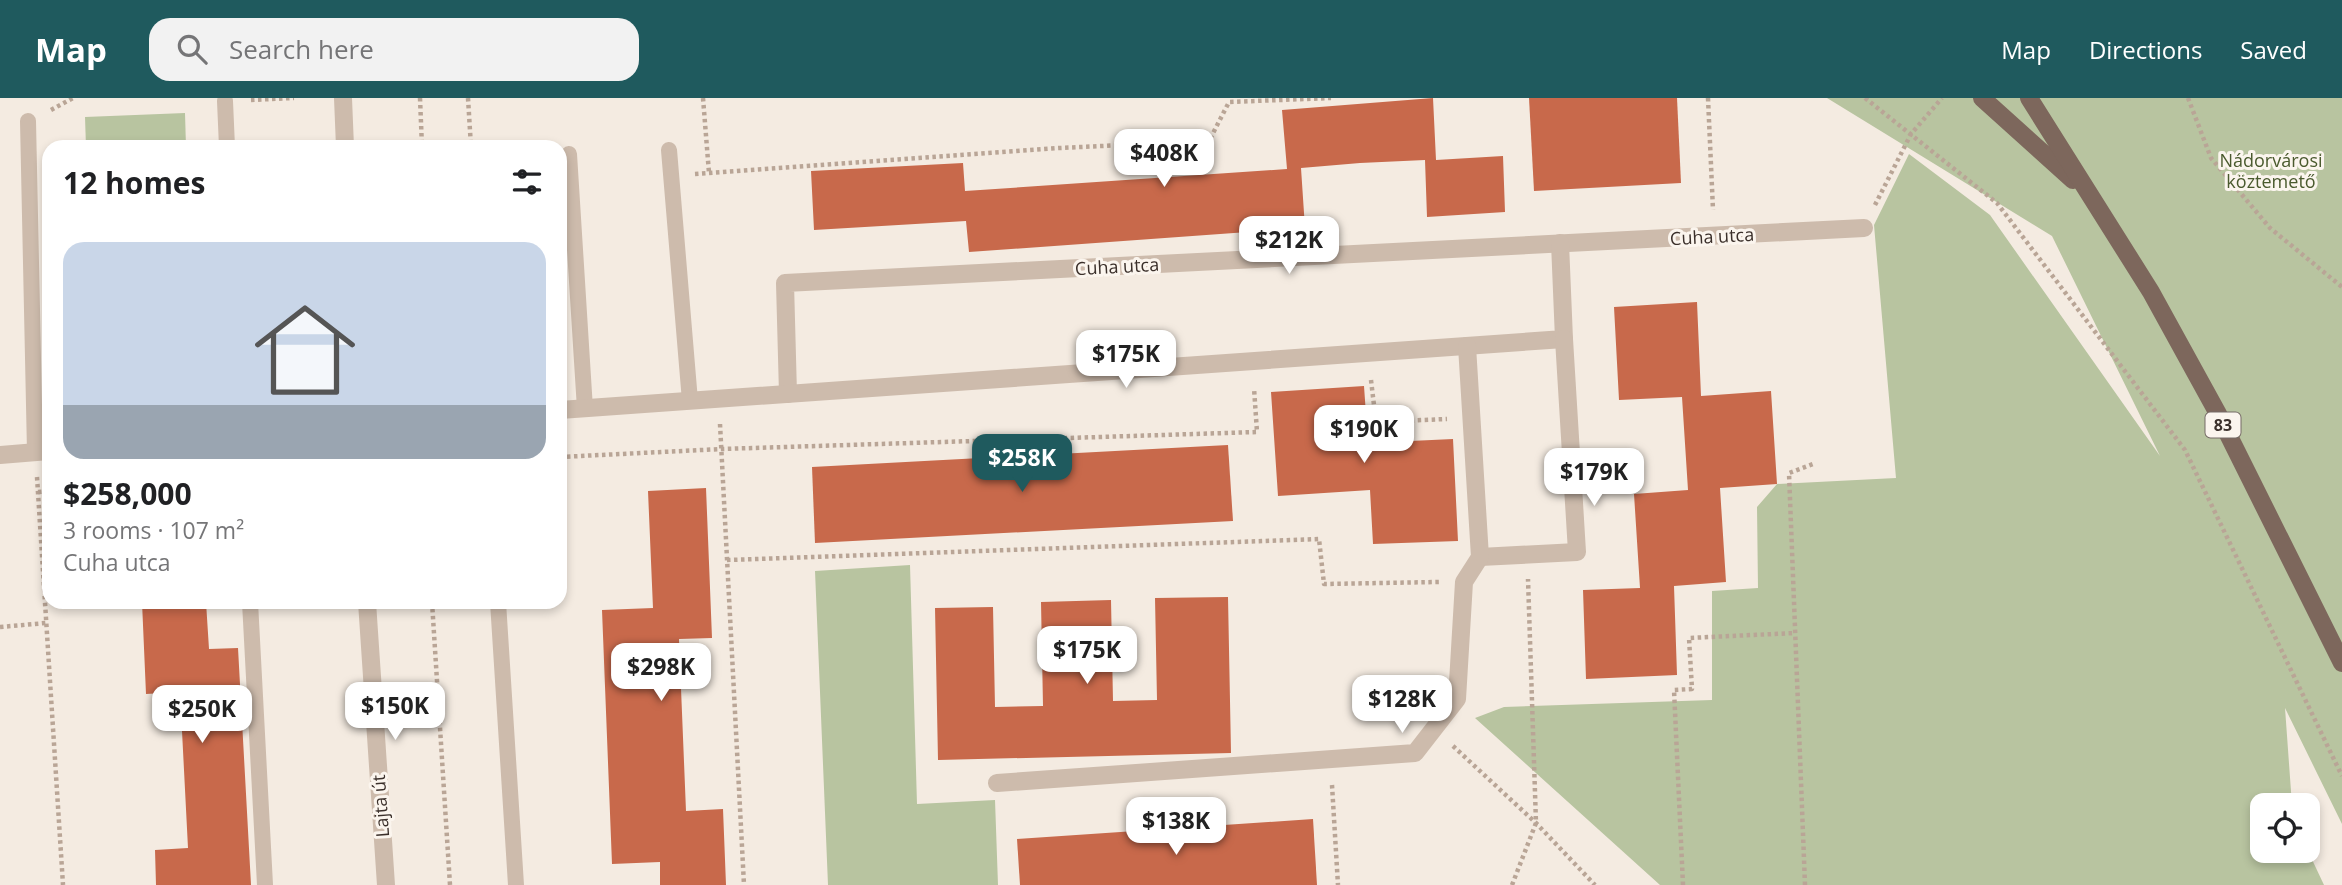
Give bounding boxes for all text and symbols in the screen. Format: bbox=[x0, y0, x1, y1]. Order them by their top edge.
search box bbox=[149, 18, 639, 81]
text: Map bbox=[35, 27, 107, 72]
icon: search bbox=[173, 30, 211, 68]
text: Search here bbox=[229, 31, 374, 67]
text: Map bbox=[2001, 33, 2051, 66]
text: Directions bbox=[2089, 33, 2202, 66]
text: Saved bbox=[2240, 33, 2307, 66]
pin: $408K bbox=[1115, 130, 1213, 189]
text: $408K bbox=[1130, 136, 1198, 168]
park label: Nádorvárosi köztemető bbox=[2219, 148, 2323, 193]
text: 12 homes bbox=[63, 162, 206, 203]
icon: filters bbox=[508, 163, 546, 201]
pin: $212K bbox=[1240, 216, 1338, 276]
street label: Cuha utca bbox=[1669, 222, 1755, 250]
text: $212K bbox=[1255, 223, 1323, 255]
street label: Cuha utca bbox=[1074, 252, 1160, 280]
icon: home bbox=[242, 287, 368, 413]
pin: $175K bbox=[1077, 330, 1175, 390]
text: $175K bbox=[1092, 337, 1160, 369]
pin: $190K bbox=[1315, 406, 1413, 465]
text: $190K bbox=[1330, 412, 1398, 444]
road number: 83 bbox=[2206, 412, 2240, 438]
pin: $258K bbox=[973, 434, 1071, 494]
text: $258K bbox=[988, 441, 1056, 473]
pin: $179K bbox=[1545, 448, 1643, 508]
text: $179K bbox=[1560, 455, 1628, 487]
text: $258,000 bbox=[63, 473, 192, 514]
text: 3 rooms · 107 m² bbox=[63, 514, 244, 546]
text: Cuha utca bbox=[63, 546, 171, 578]
pin: $175K bbox=[1038, 626, 1136, 686]
text: $175K bbox=[1053, 633, 1121, 665]
pin: $298K bbox=[612, 644, 710, 703]
text: $298K bbox=[627, 650, 695, 682]
pin: $128K bbox=[1353, 676, 1451, 735]
pin: $150K bbox=[346, 682, 444, 742]
text: $128K bbox=[1368, 682, 1436, 714]
pin: $250K bbox=[153, 686, 251, 745]
text: $150K bbox=[361, 689, 429, 721]
text: $250K bbox=[168, 692, 236, 724]
street label: Lajta út bbox=[366, 774, 394, 838]
map controls bbox=[2250, 793, 2320, 863]
button: locate bbox=[2250, 793, 2320, 863]
pin: $138K bbox=[1127, 798, 1225, 857]
text: $138K bbox=[1142, 804, 1210, 836]

